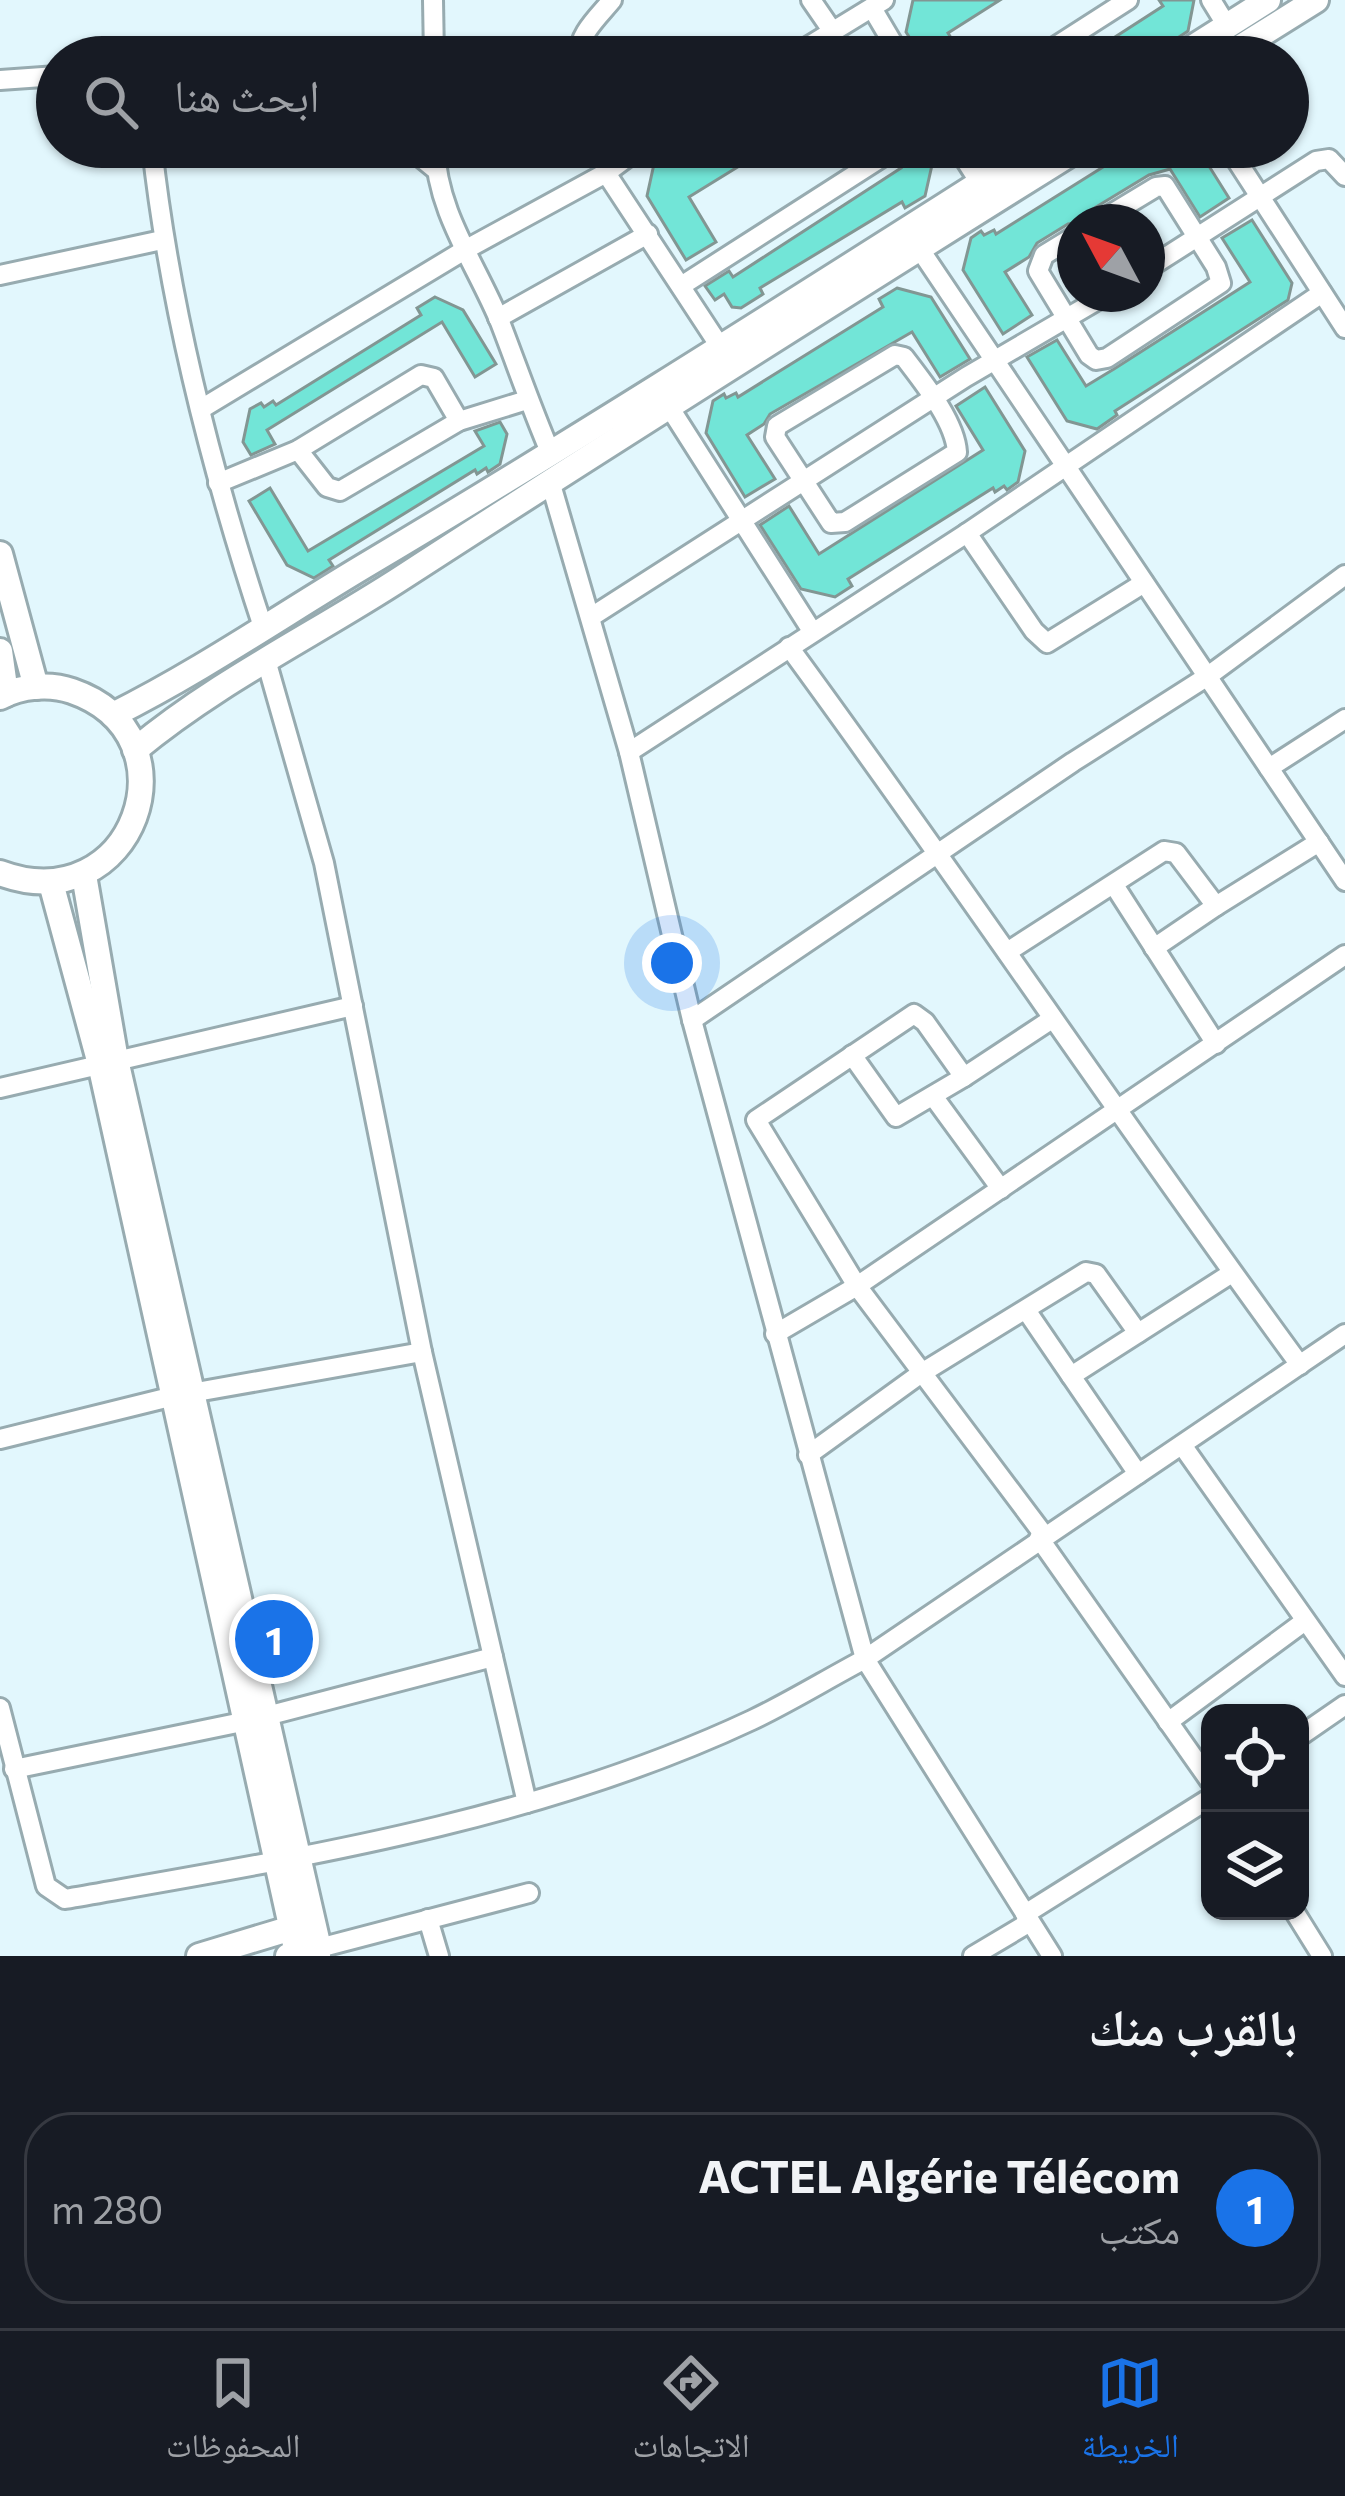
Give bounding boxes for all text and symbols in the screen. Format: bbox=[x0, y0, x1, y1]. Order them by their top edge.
search box bbox=[36, 36, 1309, 168]
text: ابحث هنا bbox=[174, 66, 320, 121]
icon: search bbox=[78, 69, 144, 135]
north arrow bbox=[1057, 204, 1165, 312]
your location bbox=[642, 933, 702, 993]
pin: 1 bbox=[235, 1594, 313, 1684]
map controls bbox=[1201, 1704, 1309, 1920]
button: locate bbox=[1201, 1704, 1309, 1812]
button: layers bbox=[1201, 1812, 1309, 1920]
text: بالقرب منك bbox=[1088, 1994, 1297, 2057]
text: ACTEL Algérie Télécom bbox=[698, 2147, 1180, 2202]
text: 280 m bbox=[51, 2184, 163, 2232]
text: 1 bbox=[1246, 2184, 1264, 2232]
text: مكتب bbox=[1098, 2204, 1180, 2252]
tab: المحفوظات bbox=[166, 2350, 300, 2478]
tab: الاتجاهات bbox=[632, 2350, 750, 2478]
tab: الخريطة bbox=[1082, 2350, 1179, 2478]

